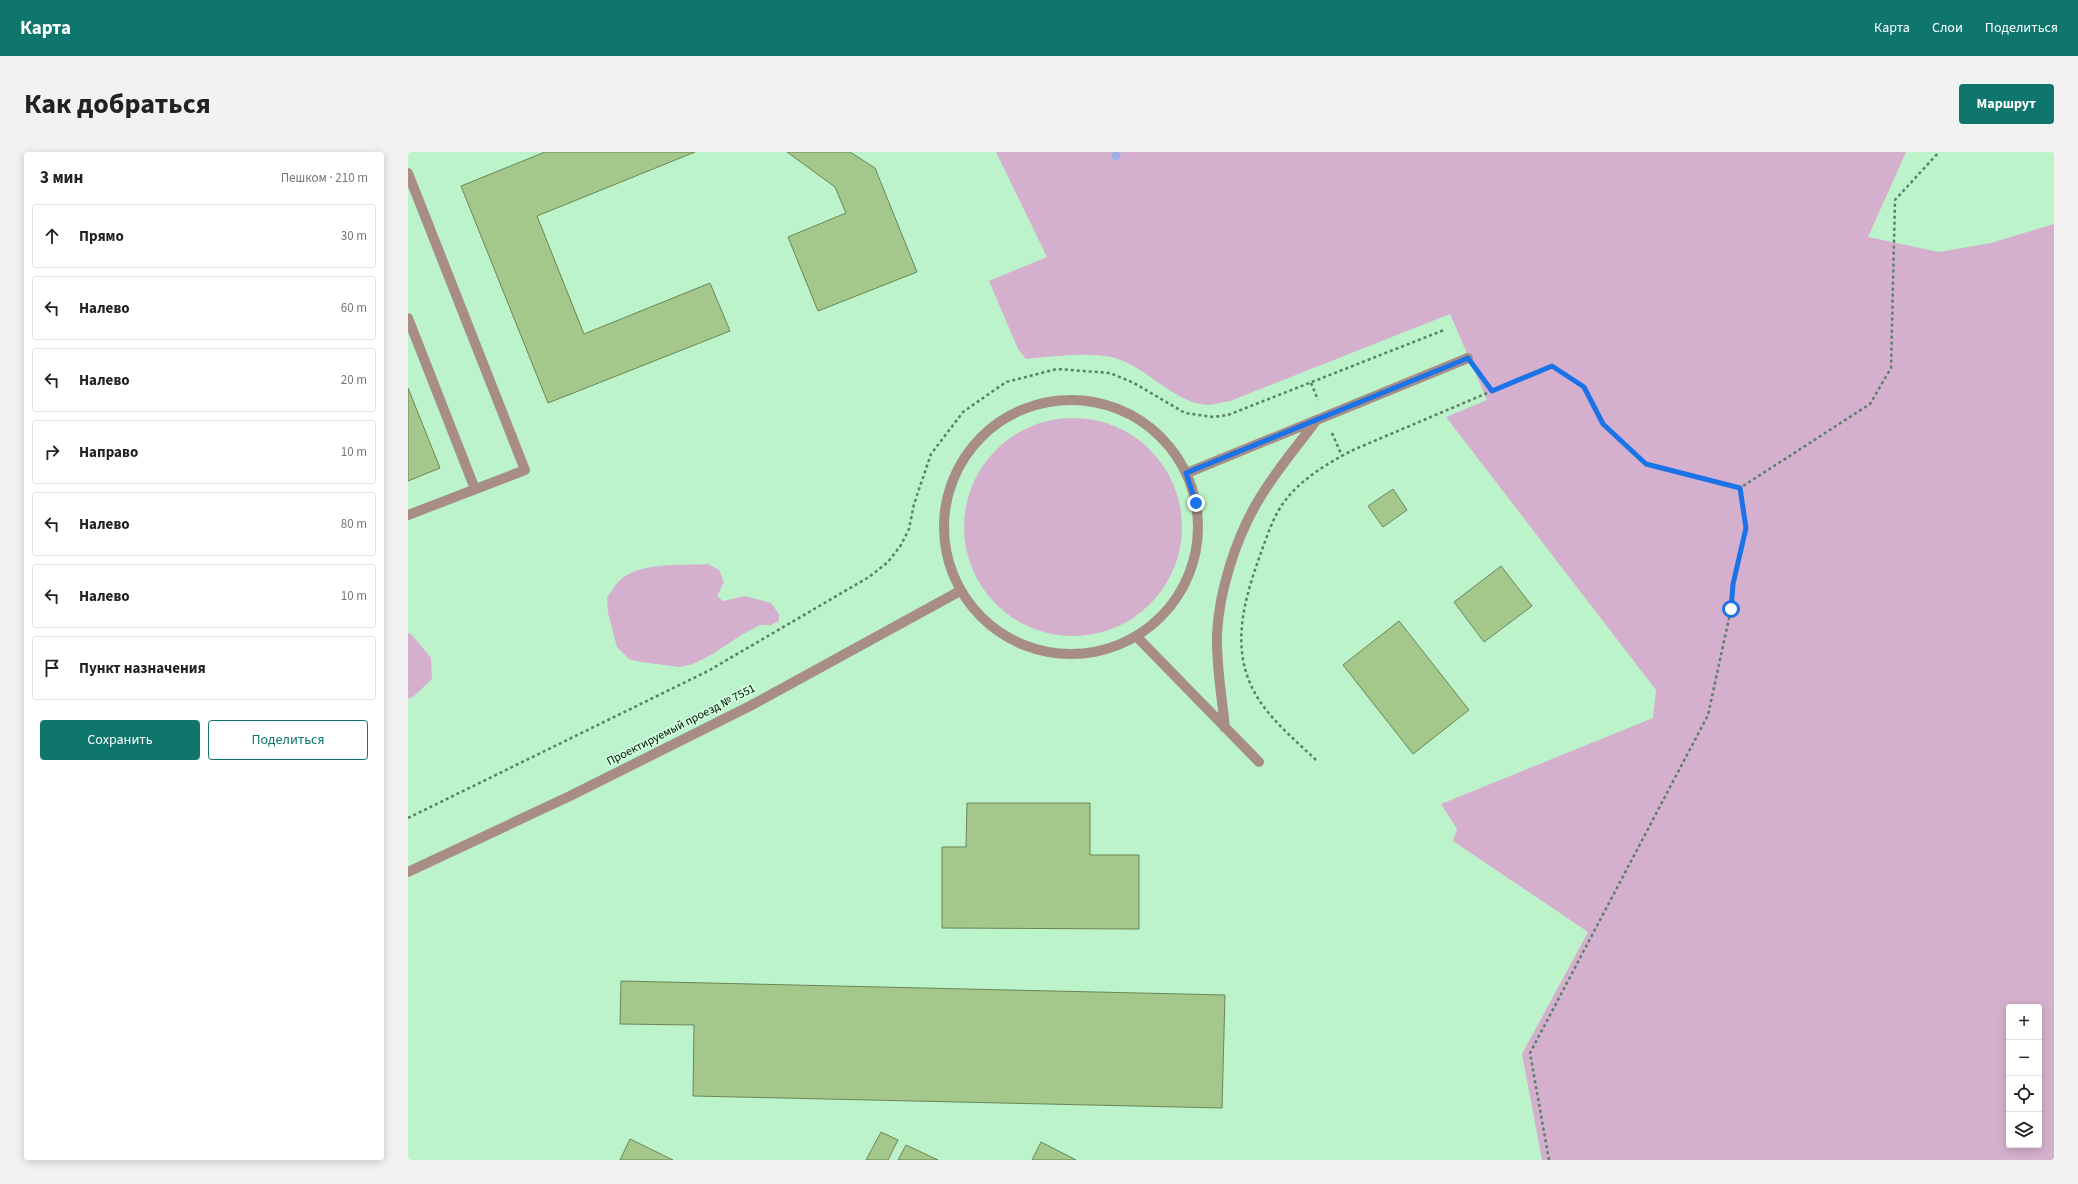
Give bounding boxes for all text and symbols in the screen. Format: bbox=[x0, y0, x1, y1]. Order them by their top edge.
text: Карта bbox=[20, 15, 71, 42]
text: Карта bbox=[1874, 18, 1910, 38]
text: Слои bbox=[1932, 18, 1963, 38]
text: Поделиться bbox=[1985, 18, 2058, 38]
text: Как добраться bbox=[24, 84, 211, 124]
button: Маршрут bbox=[1959, 84, 2054, 124]
text: 3 мин bbox=[40, 166, 83, 190]
text: Пешком · 210 m bbox=[281, 169, 368, 187]
icon: ahead bbox=[41, 225, 63, 247]
text: Прямо bbox=[79, 226, 124, 247]
text: 30 m bbox=[341, 227, 367, 245]
icon: left bbox=[41, 297, 63, 319]
text: Налево bbox=[79, 298, 130, 319]
text: 60 m bbox=[341, 299, 367, 317]
icon: left bbox=[41, 369, 63, 391]
text: Налево bbox=[79, 370, 130, 391]
text: 20 m bbox=[341, 371, 367, 389]
icon: right bbox=[41, 441, 63, 463]
text: Направо bbox=[79, 442, 138, 463]
text: 10 m bbox=[341, 443, 367, 461]
route end bbox=[1187, 494, 1205, 512]
icon: left bbox=[41, 513, 63, 535]
text: Налево bbox=[79, 514, 130, 535]
text: 80 m bbox=[341, 515, 367, 533]
icon: left bbox=[41, 585, 63, 607]
text: Налево bbox=[79, 586, 130, 607]
text: 10 m bbox=[341, 587, 367, 605]
route start bbox=[1722, 600, 1740, 618]
icon: arrive bbox=[41, 657, 63, 679]
text: Пункт назначения bbox=[79, 658, 206, 679]
street label: Проектируемый проезд № 7551 bbox=[604, 680, 758, 770]
button: Сохранить bbox=[40, 720, 200, 760]
button: Поделиться bbox=[208, 720, 368, 760]
map controls bbox=[2006, 1004, 2042, 1148]
button: + bbox=[2006, 1004, 2042, 1040]
button: − bbox=[2006, 1040, 2042, 1076]
button: locate bbox=[2006, 1076, 2042, 1112]
button: layers bbox=[2006, 1112, 2042, 1148]

